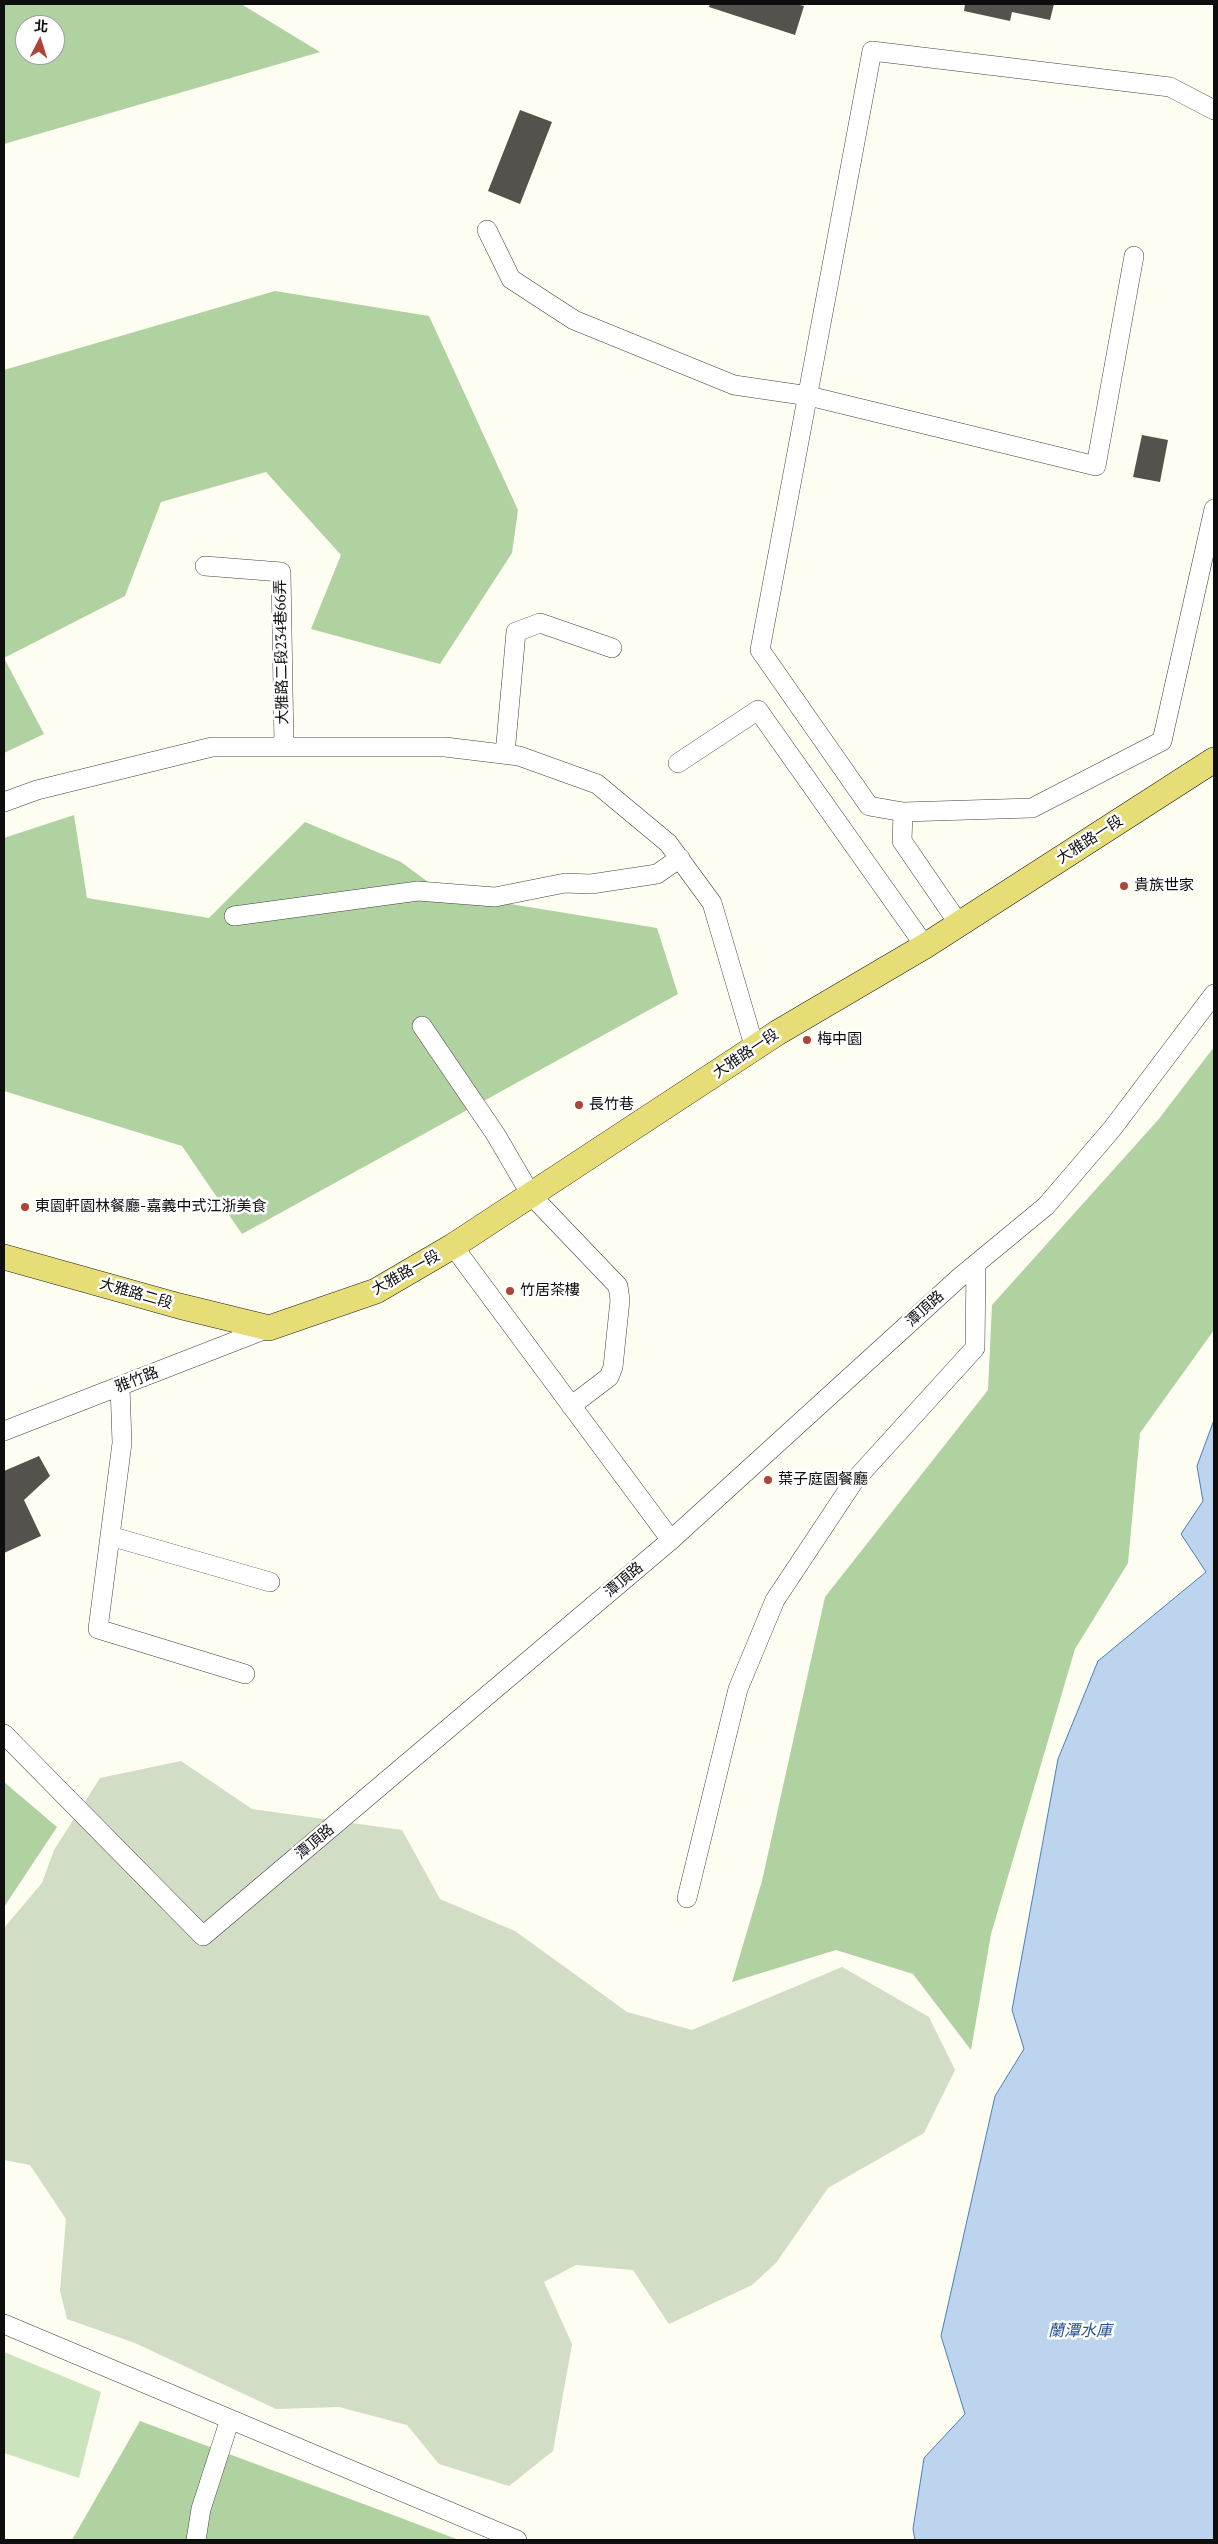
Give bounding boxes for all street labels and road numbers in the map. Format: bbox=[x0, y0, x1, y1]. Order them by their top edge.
street label: 大雅路二段234巷66弄 bbox=[272, 579, 292, 725]
street label: 大雅路一段 bbox=[1054, 812, 1126, 868]
street label: 大雅路一段 bbox=[710, 1026, 782, 1082]
street label: 大雅路一段 bbox=[369, 1247, 443, 1299]
street label: 大雅路二段 bbox=[97, 1275, 175, 1313]
street label: 潭頂路 bbox=[902, 1287, 948, 1331]
street label: 雅竹路 bbox=[113, 1364, 161, 1396]
street label: 潭頂路 bbox=[601, 1559, 647, 1601]
street label: 潭頂路 bbox=[292, 1821, 338, 1863]

